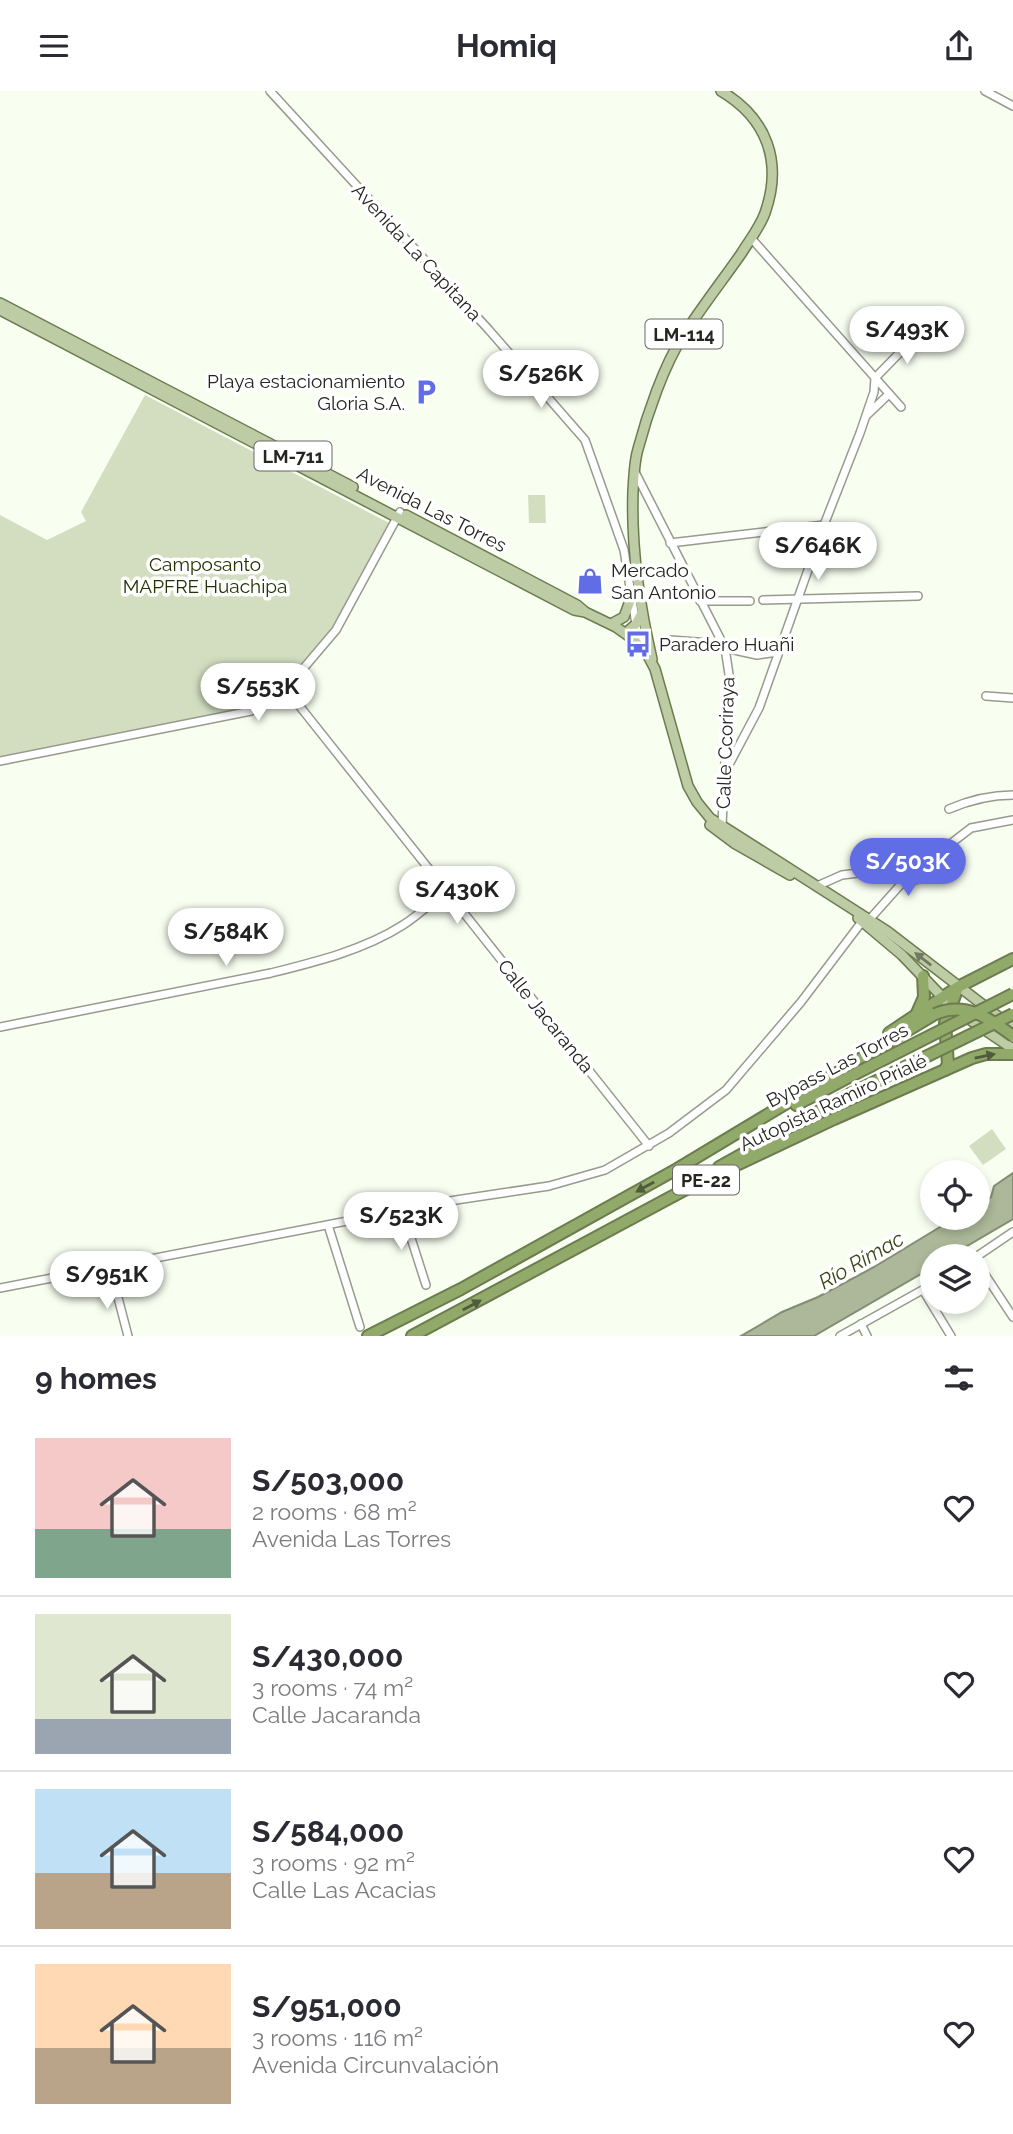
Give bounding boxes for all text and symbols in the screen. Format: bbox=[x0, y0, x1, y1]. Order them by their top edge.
icon: menu bbox=[35, 27, 73, 65]
text: Homiq bbox=[456, 27, 557, 64]
icon: share bbox=[940, 27, 978, 65]
street label: Avenida La Capitana bbox=[348, 179, 486, 325]
pin: S/493K bbox=[850, 307, 964, 366]
text: S/493K bbox=[865, 315, 949, 342]
road number: LM-114 bbox=[646, 320, 722, 349]
pin: S/526K bbox=[484, 351, 598, 410]
text: S/526K bbox=[499, 359, 583, 386]
place label: Playa estacionamiento Gloria S.A. bbox=[207, 370, 405, 414]
parking icon: Playa estacionamiento Gloria S.A. bbox=[411, 377, 441, 407]
road number: LM-711 bbox=[254, 442, 332, 471]
street label: Avenida Las Torres bbox=[354, 462, 510, 556]
pin: S/646K bbox=[761, 523, 875, 582]
text: S/646K bbox=[775, 531, 861, 558]
park label: Camposanto MAPFRE Huachipa bbox=[123, 553, 287, 597]
place label: Mercado San Antonio bbox=[611, 559, 716, 603]
shop icon: Mercado San Antonio bbox=[575, 566, 605, 596]
bus stop icon: Paradero Huañi bbox=[623, 629, 653, 659]
place label: Paradero Huañi bbox=[659, 633, 794, 655]
pin: S/553K bbox=[201, 663, 315, 723]
text: S/553K bbox=[217, 672, 300, 699]
street label: Calle Ccoriraya bbox=[712, 677, 738, 809]
pin: S/503K bbox=[851, 839, 965, 898]
text: S/503K bbox=[866, 847, 950, 874]
pin: S/430K bbox=[400, 867, 514, 926]
text: S/430K bbox=[415, 875, 499, 902]
pin: S/584K bbox=[169, 909, 283, 968]
text: S/584K bbox=[184, 917, 268, 944]
one-way arrow bbox=[914, 953, 932, 967]
street label: Calle Jacaranda bbox=[494, 955, 598, 1077]
street label: Bypass Las Torres bbox=[762, 1018, 912, 1112]
street label: Autopista Ramiro Prialé bbox=[736, 1049, 930, 1155]
one-way arrow bbox=[974, 1050, 996, 1061]
map controls bbox=[920, 1160, 990, 1314]
button: locate bbox=[920, 1160, 990, 1230]
road number: PE-22 bbox=[673, 1165, 739, 1195]
one-way arrow bbox=[635, 1181, 654, 1193]
pin: S/523K bbox=[344, 1193, 458, 1252]
text: S/523K bbox=[359, 1201, 443, 1228]
water label: Río Rímac bbox=[814, 1226, 908, 1294]
button: layers bbox=[920, 1244, 990, 1314]
pin: S/951K bbox=[50, 1251, 164, 1311]
text: S/951K bbox=[66, 1260, 148, 1287]
one-way arrow bbox=[463, 1299, 482, 1311]
icon: filters bbox=[940, 1359, 978, 1397]
text: 9 homes bbox=[35, 1361, 157, 1396]
text: S/503,000 bbox=[252, 1463, 404, 1498]
icon: home bbox=[91, 1466, 175, 1550]
icon: heart bbox=[940, 1489, 978, 1527]
text: 2 rooms · 68 m² bbox=[252, 1498, 417, 1525]
text: Avenida Las Torres bbox=[252, 1525, 451, 1552]
text: S/430,000 bbox=[252, 1639, 403, 1674]
icon: home bbox=[91, 1642, 175, 1726]
icon: heart bbox=[940, 1665, 978, 1703]
text: 3 rooms · 74 m² bbox=[252, 1674, 413, 1701]
text: Calle Jacaranda bbox=[252, 1701, 421, 1728]
text: S/584,000 bbox=[252, 1814, 404, 1849]
icon: home bbox=[91, 1817, 175, 1901]
icon: heart bbox=[940, 1840, 978, 1878]
text: 3 rooms · 92 m² bbox=[252, 1849, 415, 1876]
text: Calle Las Acacias bbox=[252, 1876, 436, 1903]
text: S/951,000 bbox=[252, 1989, 402, 2024]
icon: home bbox=[91, 1992, 175, 2076]
icon: heart bbox=[940, 2015, 978, 2053]
text: 3 rooms · 116 m² bbox=[252, 2024, 423, 2051]
text: Avenida Circunvalación bbox=[252, 2051, 499, 2078]

